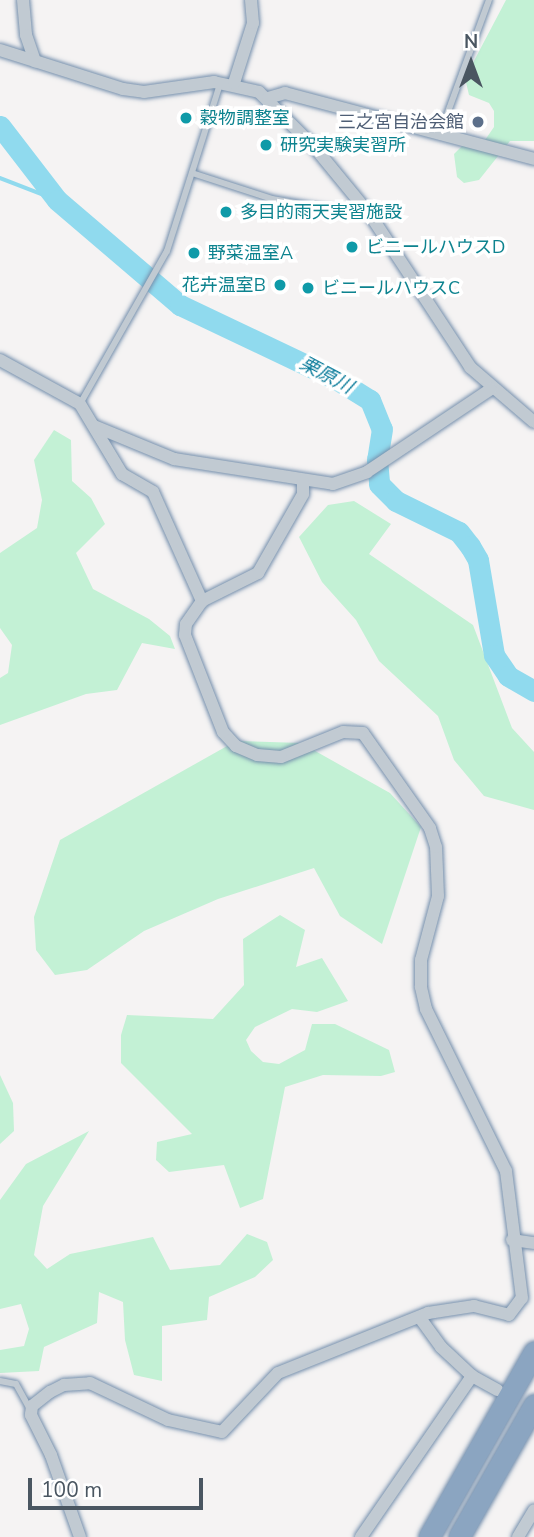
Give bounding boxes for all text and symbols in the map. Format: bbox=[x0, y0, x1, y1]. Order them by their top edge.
north arrow bbox=[436, 28, 506, 98]
text: N bbox=[464, 29, 478, 55]
place label: 穀物調整室 bbox=[200, 107, 290, 129]
marker: 穀物調整室 bbox=[178, 110, 194, 126]
place label: 三之宮自治会館 bbox=[338, 111, 464, 133]
marker: 三之宮自治会館 bbox=[470, 114, 486, 130]
place label: 研究実験実習所 bbox=[280, 134, 406, 156]
marker: 研究実験実習所 bbox=[258, 137, 274, 153]
place label: 多目的雨天実習施設 bbox=[240, 201, 402, 223]
marker: 多目的雨天実習施設 bbox=[218, 204, 234, 220]
place label: ビニールハウスD bbox=[366, 236, 505, 258]
marker: ビニールハウスD bbox=[344, 239, 360, 255]
place label: 野菜温室A bbox=[208, 242, 293, 264]
marker: 野菜温室A bbox=[186, 245, 202, 261]
place label: 花卉温室B bbox=[182, 274, 266, 296]
marker: 花卉温室B bbox=[272, 277, 288, 293]
place label: ビニールハウスC bbox=[322, 277, 460, 299]
marker: ビニールハウスC bbox=[300, 280, 316, 296]
water label: 栗原川 bbox=[295, 353, 357, 399]
scale bar bbox=[32, 1464, 206, 1508]
text: 100 m bbox=[41, 1476, 102, 1504]

